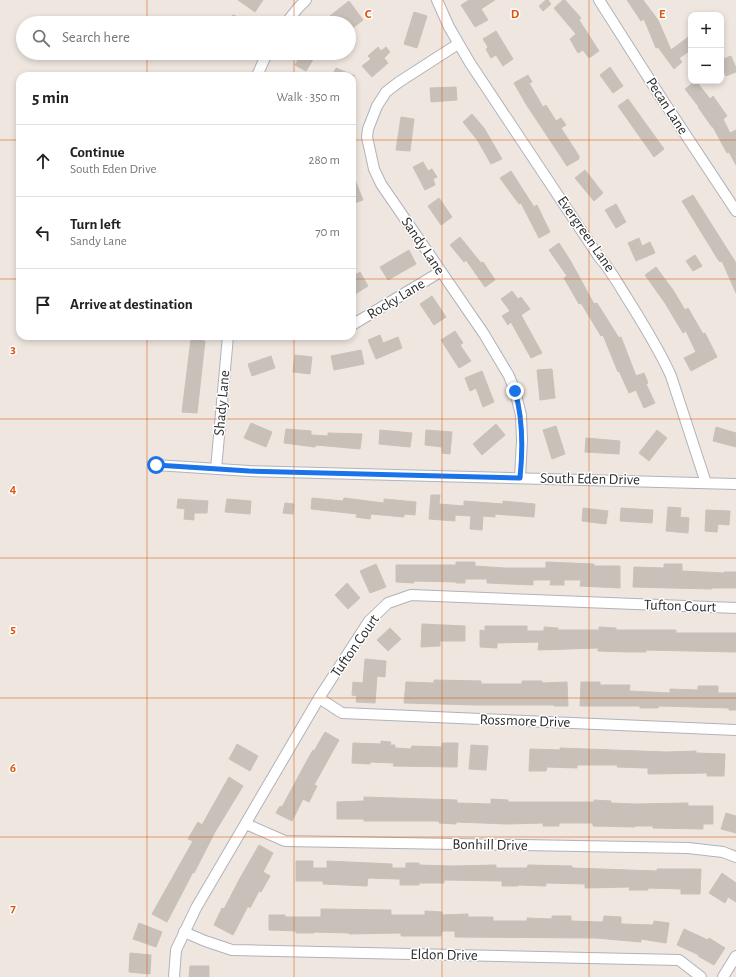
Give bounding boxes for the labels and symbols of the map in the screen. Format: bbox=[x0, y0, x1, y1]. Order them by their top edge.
text: C bbox=[365, 8, 372, 21]
text: D bbox=[511, 8, 520, 21]
text: E bbox=[659, 8, 666, 21]
street label: Pecan Lane bbox=[643, 75, 691, 137]
street label: Evergreen Lane bbox=[554, 193, 618, 275]
street label: Sandy Lane bbox=[398, 215, 448, 277]
street label: Rocky Lane bbox=[365, 276, 427, 322]
text: 3 bbox=[10, 343, 16, 356]
street label: Shady Lane bbox=[212, 369, 232, 437]
route end bbox=[506, 382, 524, 400]
route start bbox=[147, 456, 165, 474]
street label: South Eden Drive bbox=[540, 471, 640, 487]
text: 4 bbox=[10, 483, 17, 496]
street label: Tufton Court bbox=[644, 597, 717, 615]
street label: Tufton Court bbox=[328, 612, 382, 680]
text: 5 bbox=[10, 623, 16, 636]
street label: Rossmore Drive bbox=[479, 712, 571, 730]
text: 6 bbox=[10, 762, 16, 775]
street label: Bonhill Drive bbox=[452, 837, 528, 853]
text: 7 bbox=[10, 902, 16, 915]
street label: Eldon Drive bbox=[410, 947, 478, 963]

